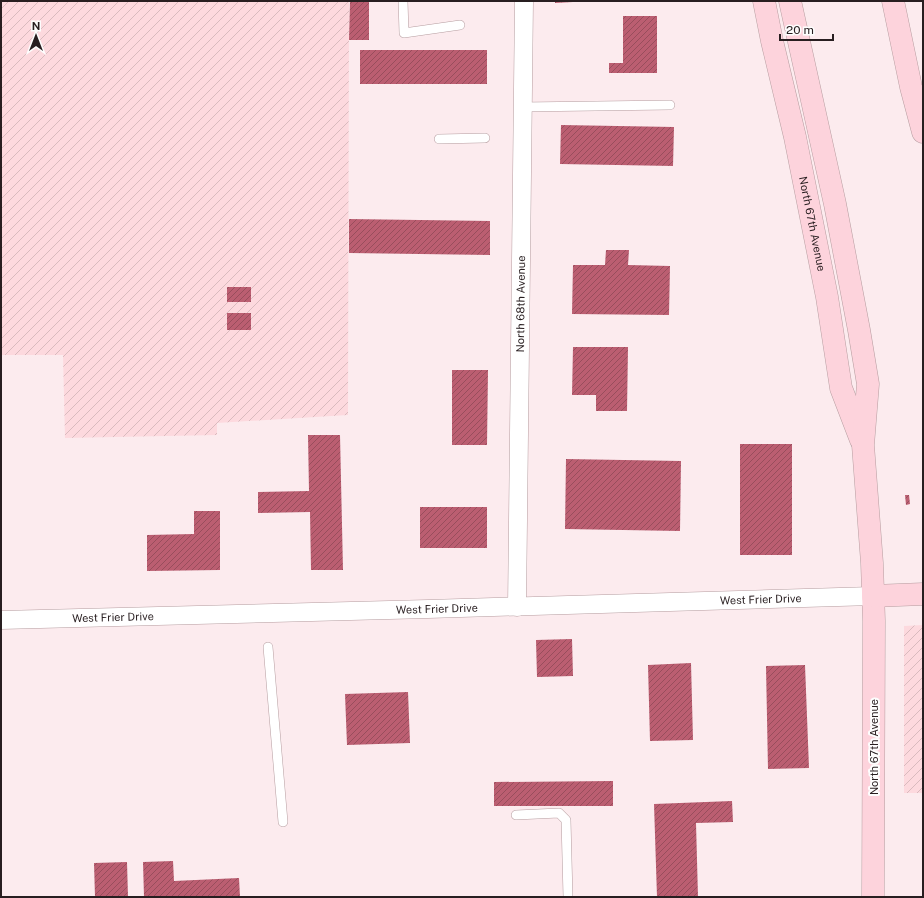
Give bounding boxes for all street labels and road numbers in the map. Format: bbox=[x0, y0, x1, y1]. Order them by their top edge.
street label: North 67th Avenue bbox=[797, 175, 828, 272]
street label: North 68th Avenue bbox=[514, 255, 527, 353]
street label: West Frier Drive bbox=[720, 592, 802, 606]
street label: West Frier Drive bbox=[396, 602, 478, 616]
street label: West Frier Drive bbox=[72, 610, 154, 624]
street label: North 67th Avenue bbox=[868, 699, 880, 795]

